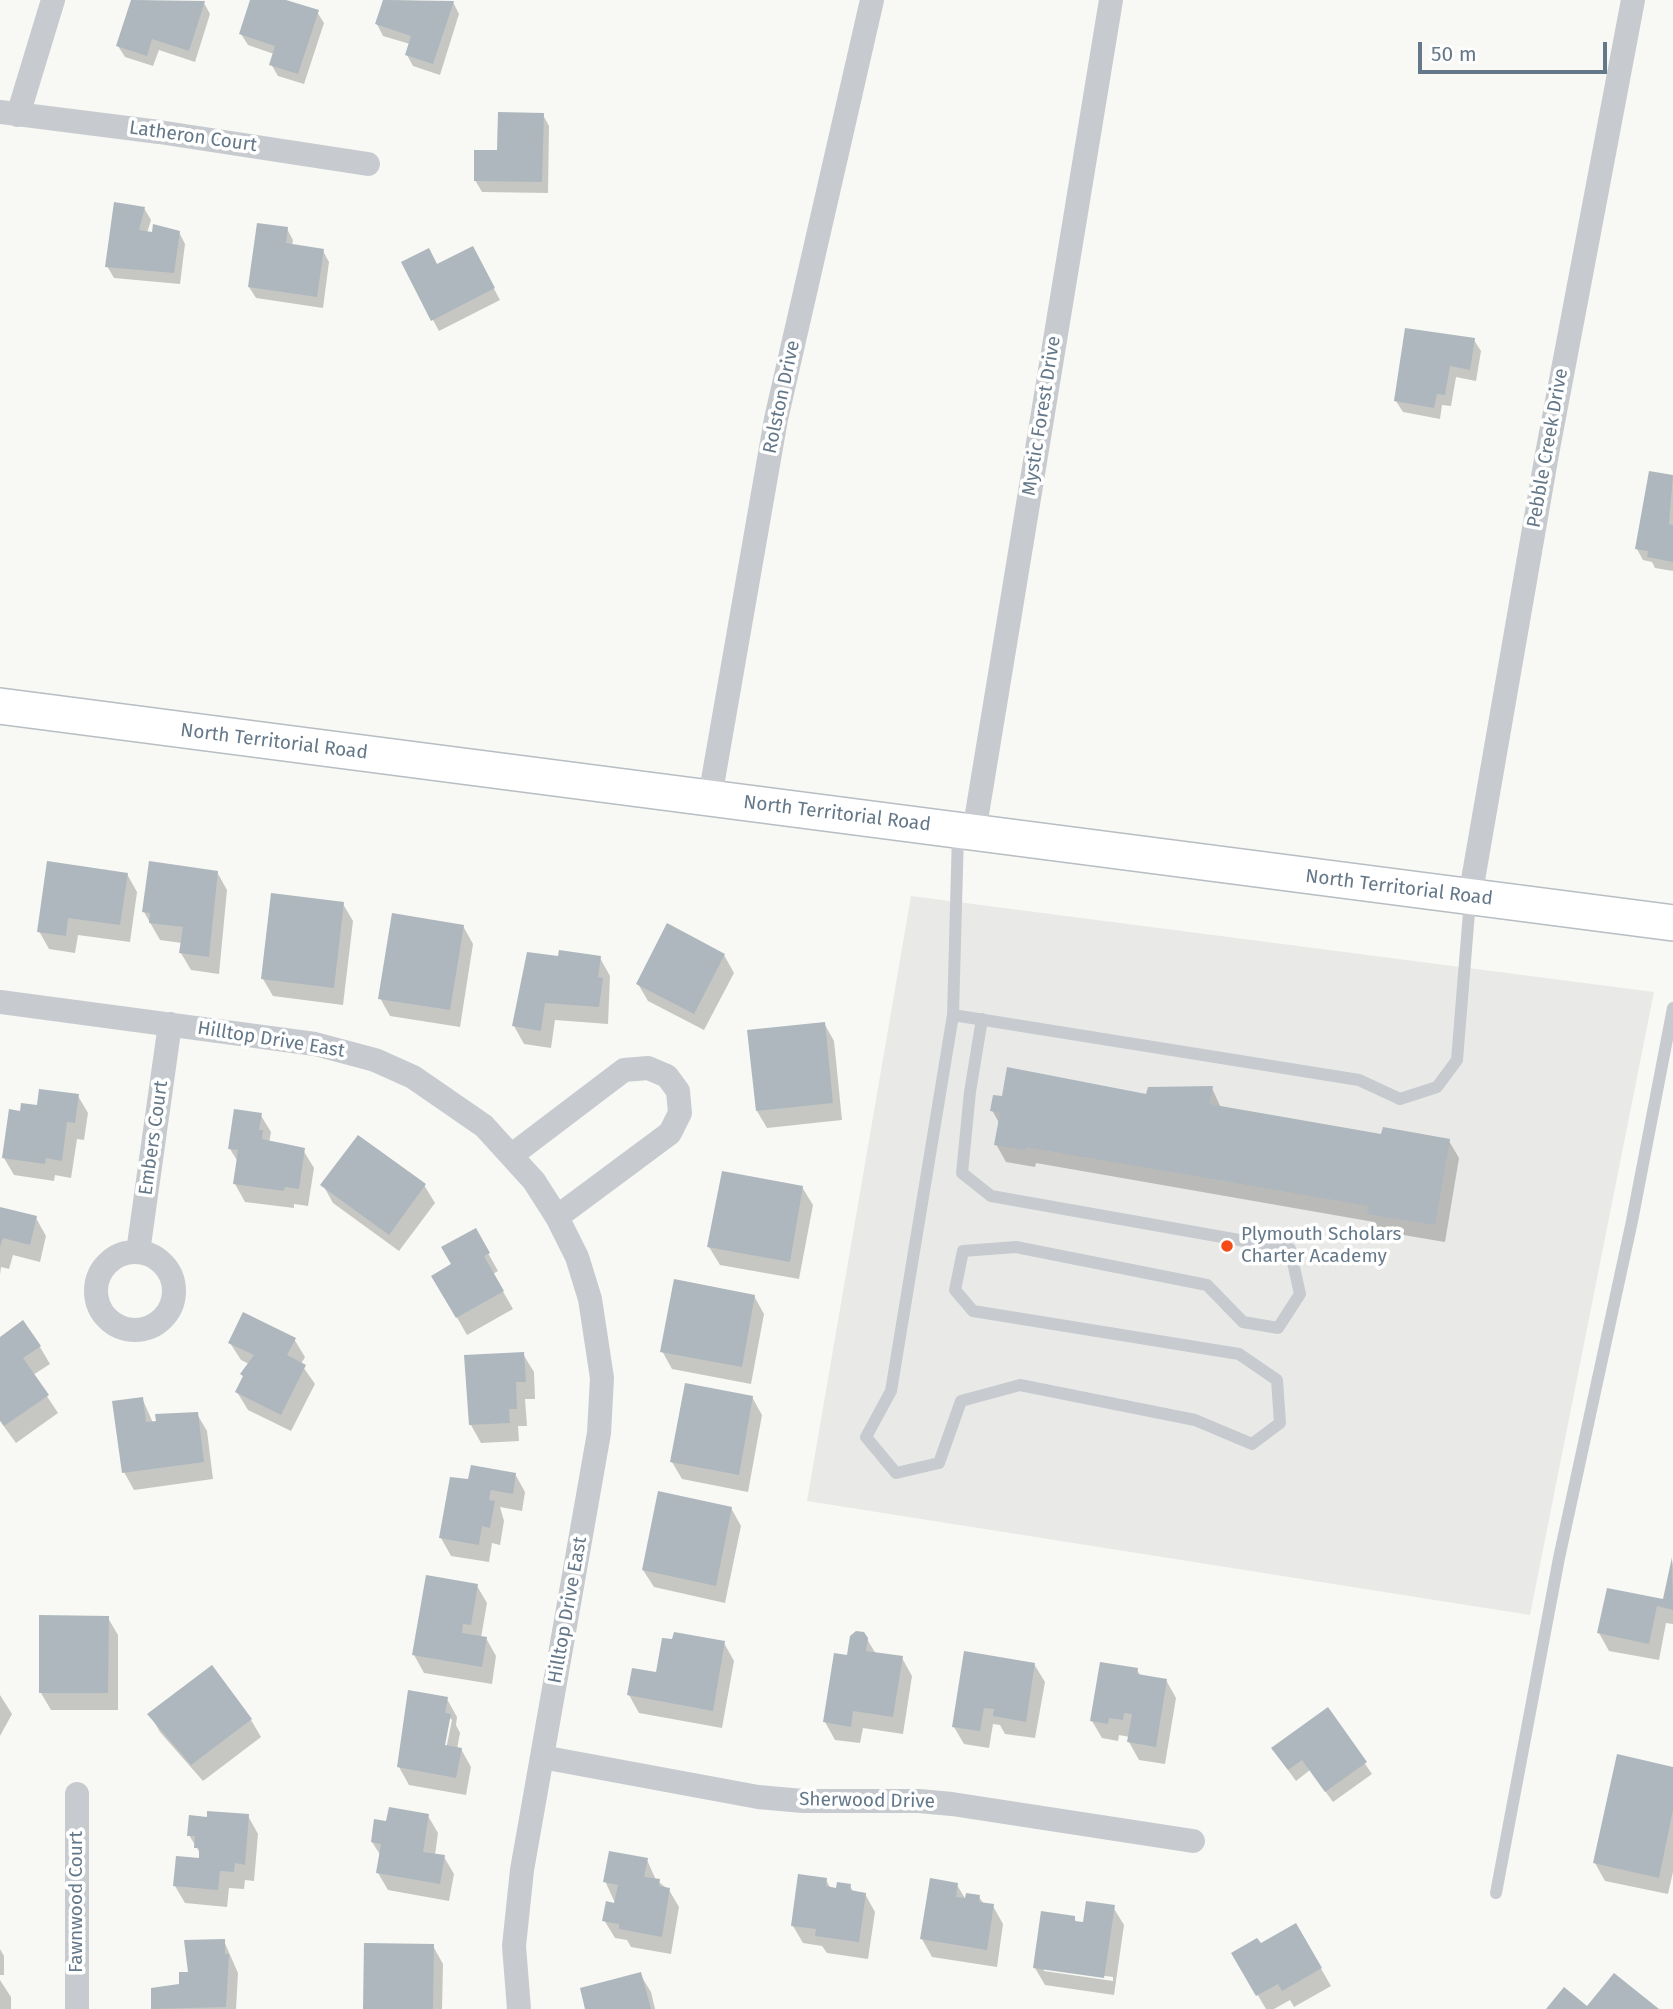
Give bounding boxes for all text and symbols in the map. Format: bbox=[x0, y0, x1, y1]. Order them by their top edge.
scale bar bbox=[1421, 28, 1610, 72]
text: 50 m bbox=[1431, 41, 1477, 67]
street label: Latheron Court bbox=[128, 117, 258, 157]
street label: Mystic Forest Drive bbox=[1018, 335, 1066, 497]
street label: Rolston Drive bbox=[759, 338, 805, 456]
street label: Pebble Creek Drive bbox=[1523, 367, 1573, 529]
street label: North Territorial Road bbox=[179, 719, 369, 765]
street label: North Territorial Road bbox=[742, 791, 932, 837]
street label: North Territorial Road bbox=[1304, 865, 1494, 911]
street label: Hilltop Drive East bbox=[196, 1017, 346, 1063]
street label: Embers Court bbox=[135, 1079, 173, 1197]
place label: Plymouth Scholars Charter Academy bbox=[1241, 1224, 1401, 1268]
marker: Plymouth Scholars Charter Academy bbox=[1219, 1238, 1235, 1254]
street label: Hilltop Drive East bbox=[544, 1535, 592, 1685]
street label: Sherwood Drive bbox=[799, 1788, 935, 1814]
street label: Fawnwood Court bbox=[66, 1831, 88, 1973]

